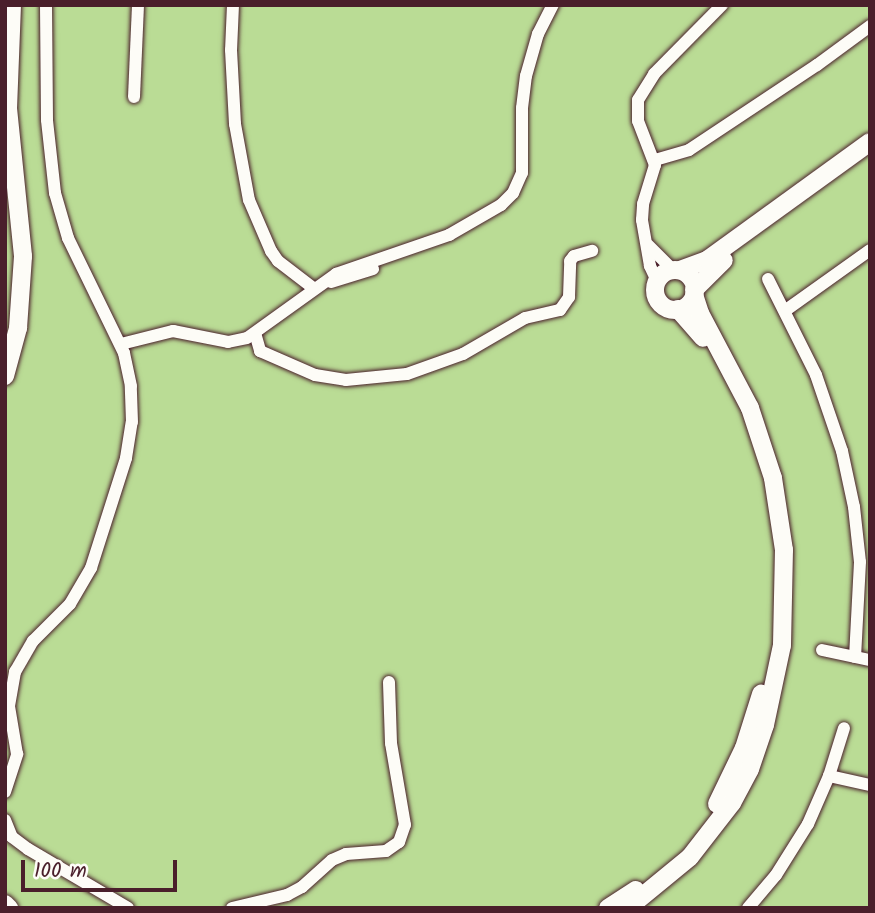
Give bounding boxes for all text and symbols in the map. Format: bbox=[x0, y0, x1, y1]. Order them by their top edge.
scale bar bbox=[24, 846, 180, 890]
text: 100 m bbox=[34, 855, 87, 888]

